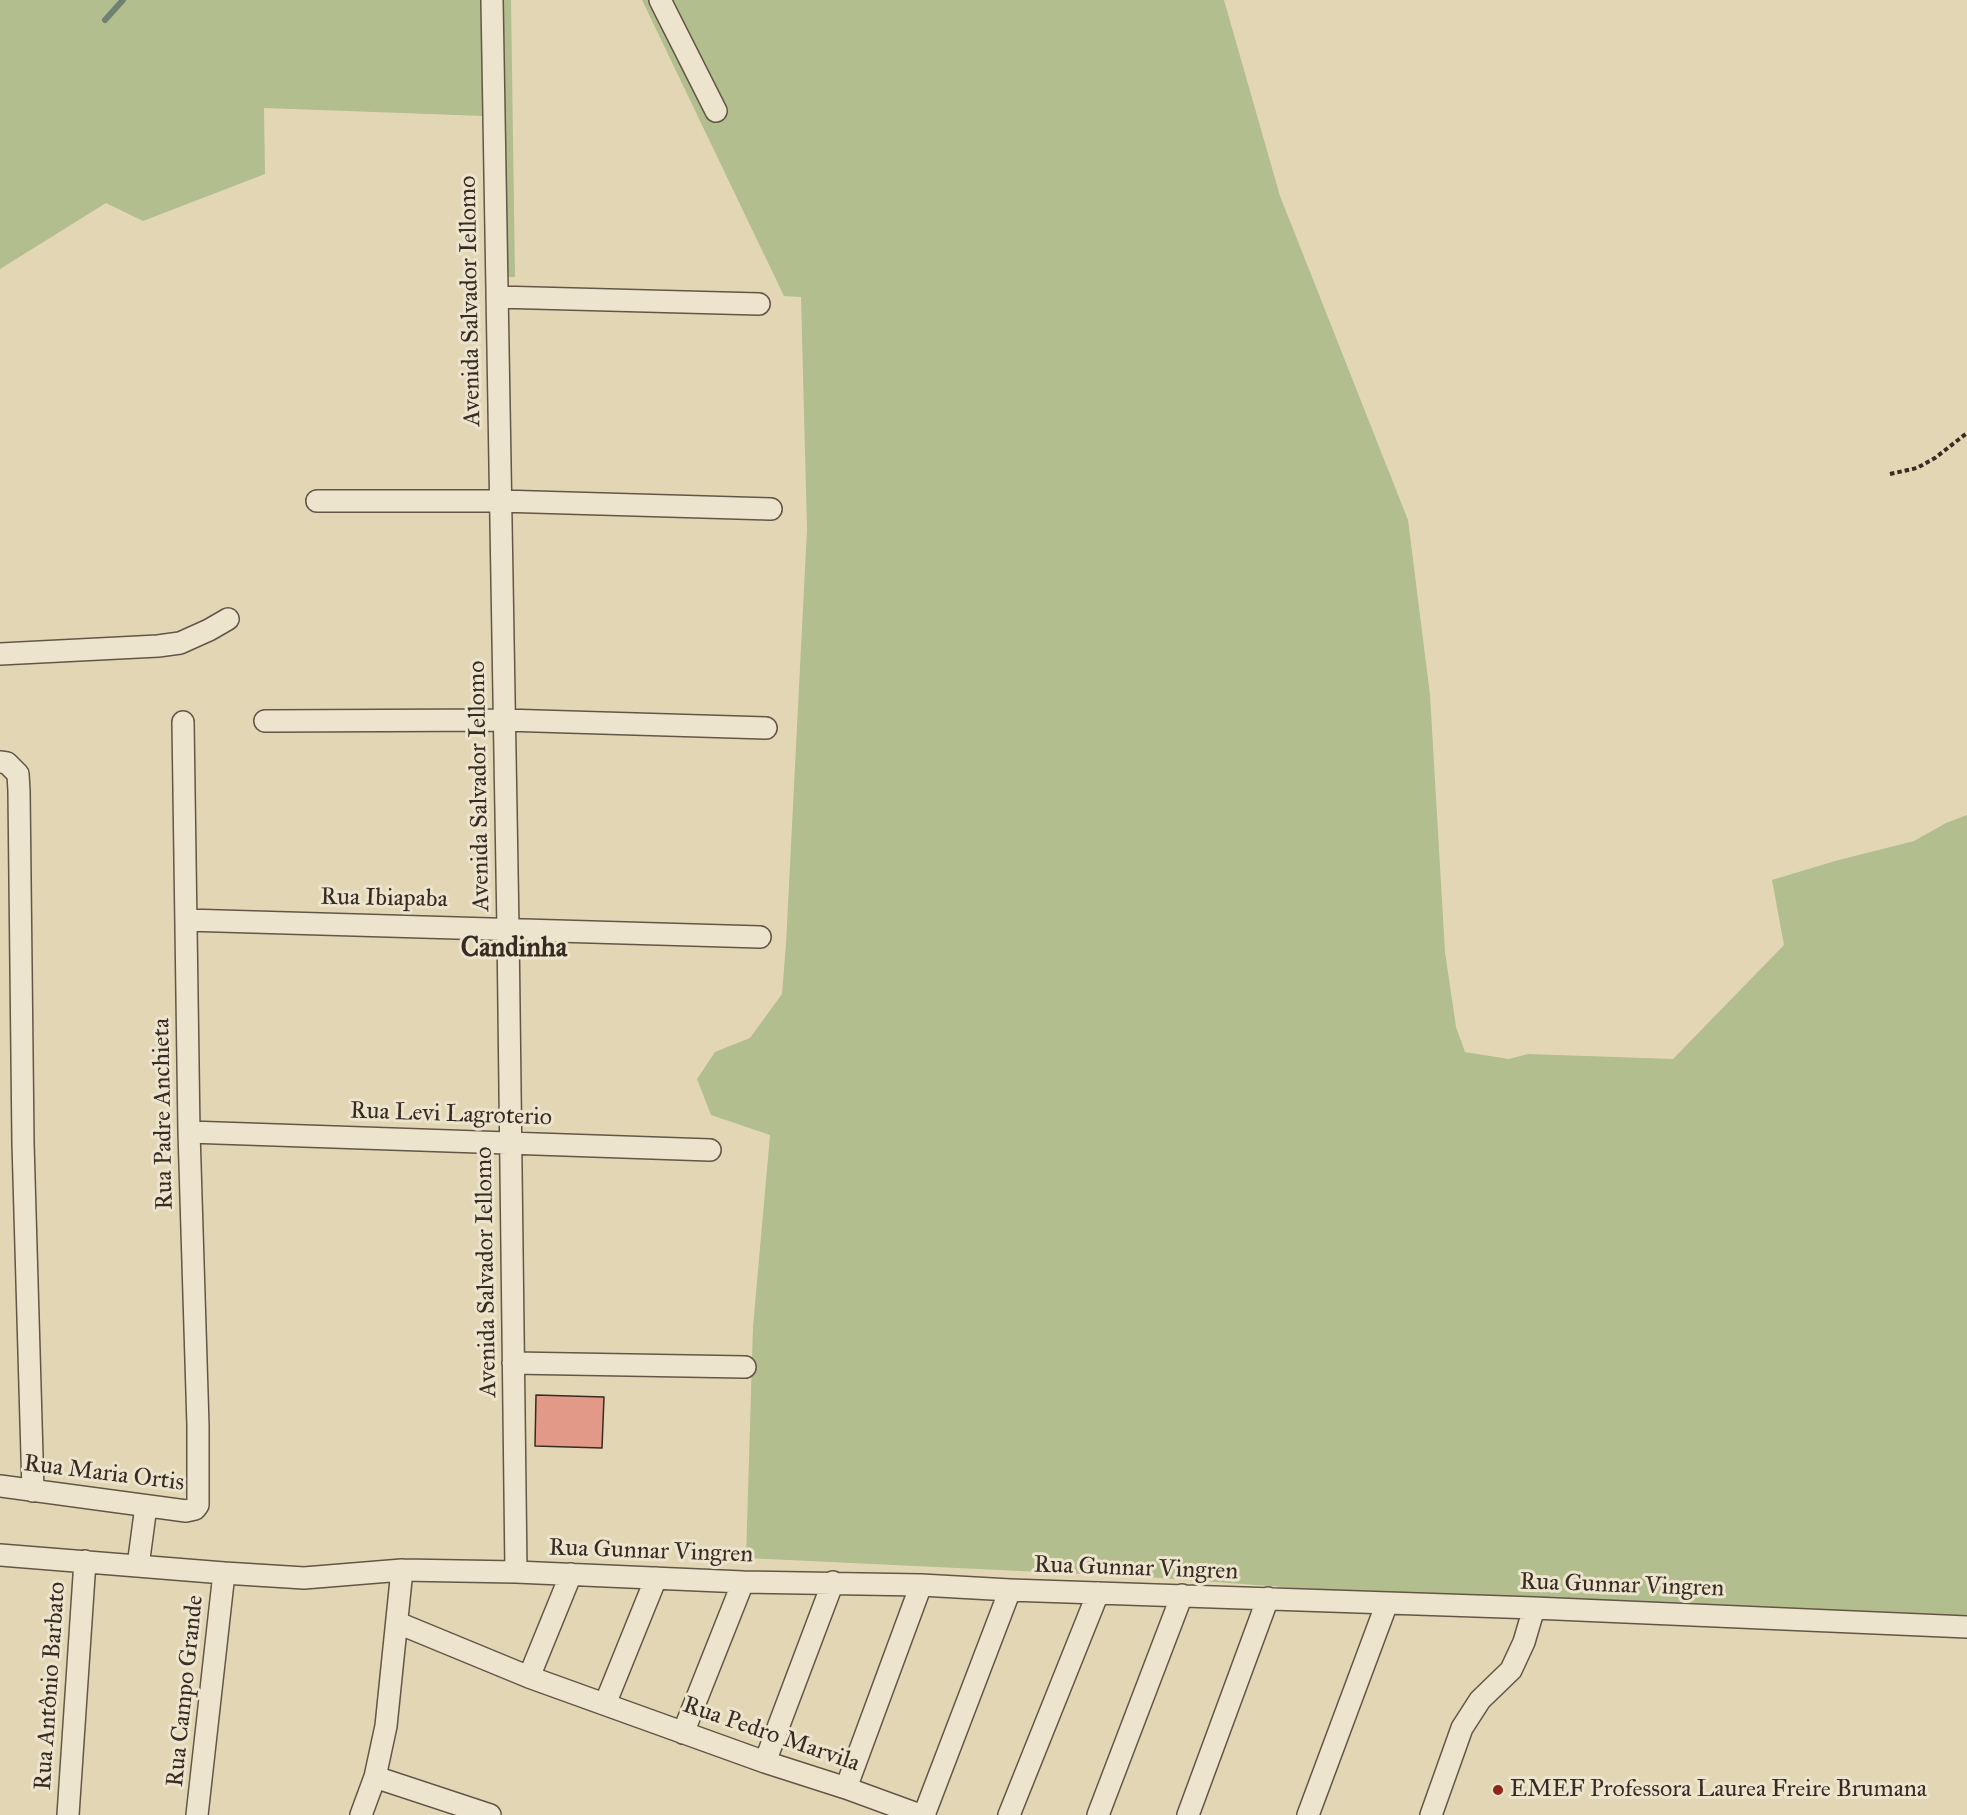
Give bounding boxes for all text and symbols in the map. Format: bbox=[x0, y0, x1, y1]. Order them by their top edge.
street label: Avenida Salvador Iellomo bbox=[454, 175, 488, 427]
street label: Avenida Salvador Iellomo bbox=[463, 660, 497, 912]
street label: Rua Ibiapaba bbox=[320, 883, 448, 915]
district label: Candinha bbox=[461, 933, 567, 965]
street label: Rua Padre Anchieta bbox=[148, 1018, 180, 1210]
street label: Rua Levi Lagroterio bbox=[349, 1097, 553, 1133]
street label: Avenida Salvador Iellomo bbox=[470, 1146, 504, 1398]
street label: Rua Maria Ortis bbox=[22, 1450, 186, 1498]
street label: Rua Gunnar Vingren bbox=[548, 1534, 754, 1570]
street label: Rua Gunnar Vingren bbox=[1033, 1551, 1239, 1587]
street label: Rua Gunnar Vingren bbox=[1519, 1568, 1725, 1604]
street label: Rua Antônio Barbato bbox=[29, 1581, 73, 1791]
street label: Rua Campo Grande bbox=[162, 1594, 210, 1788]
street label: Rua Pedro Marvila bbox=[679, 1691, 863, 1779]
place label: EMEF Professora Laurea Freire Brumana bbox=[1510, 1776, 1927, 1804]
marker: EMEF Professora Laurea Freire Brumana bbox=[1491, 1783, 1505, 1797]

